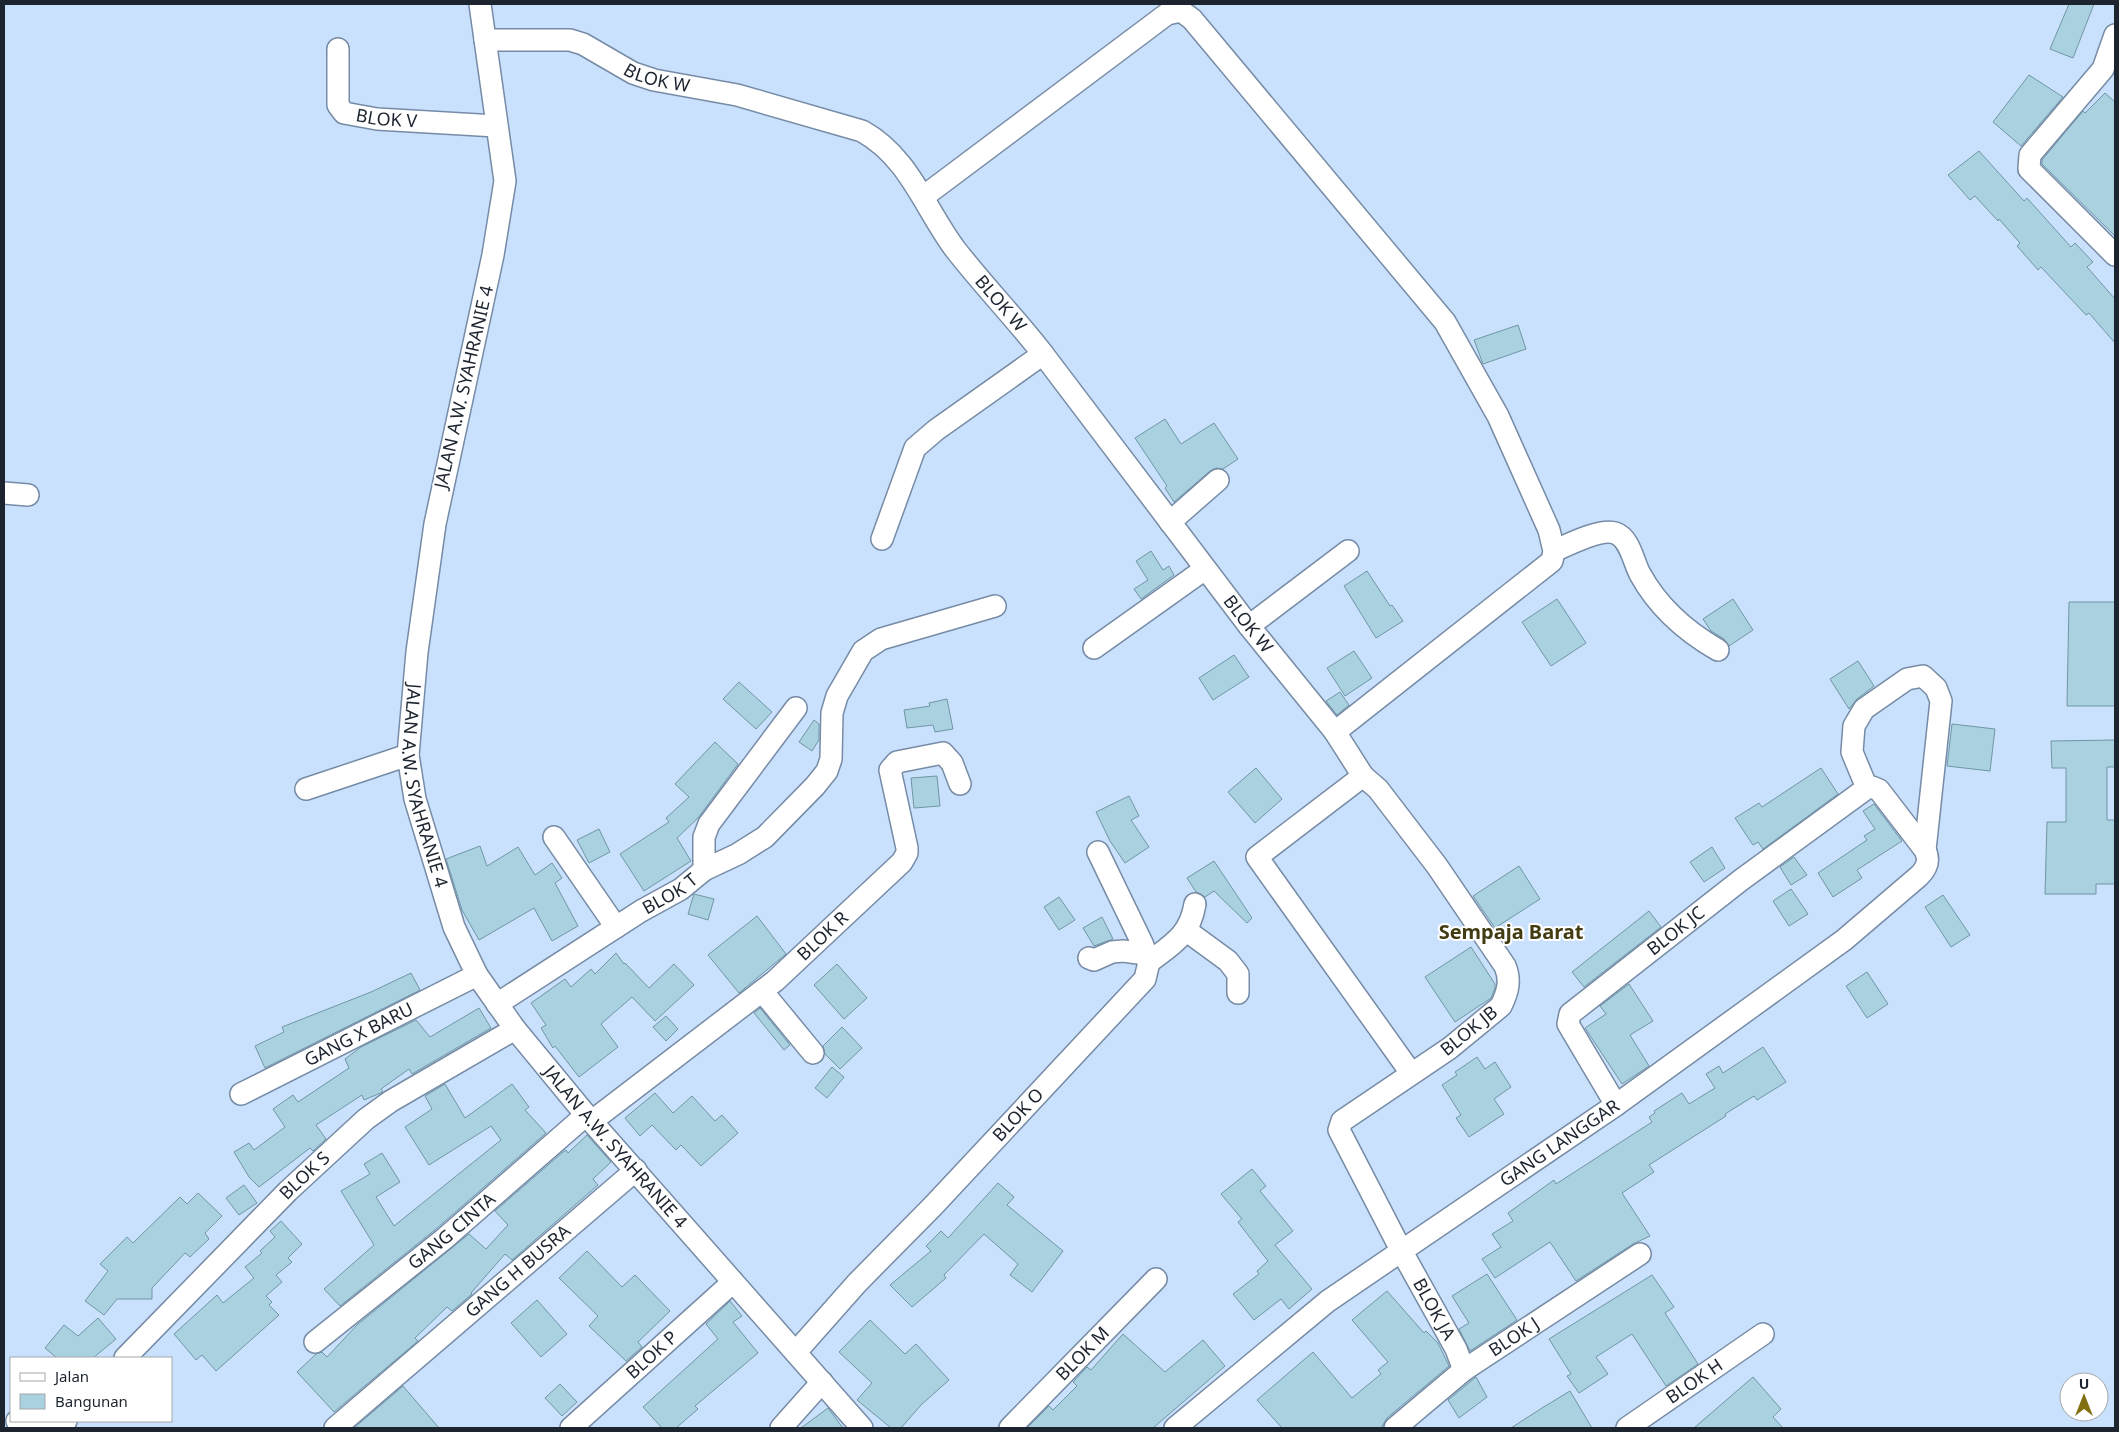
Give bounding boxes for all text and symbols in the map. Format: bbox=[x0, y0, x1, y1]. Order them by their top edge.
street label: BLOK W bbox=[620, 57, 692, 97]
street label: BLOK V bbox=[354, 102, 418, 132]
street label: BLOK W bbox=[970, 269, 1033, 336]
street label: JALAN A.W. SYAHRANIE 4 bbox=[428, 283, 498, 493]
street label: BLOK W bbox=[1219, 590, 1279, 658]
street label: JALAN A.W. SYAHRANIE 4 bbox=[397, 681, 454, 890]
street label: BLOK T bbox=[638, 867, 702, 919]
street label: BLOK JC bbox=[1642, 900, 1709, 960]
street label: BLOK R bbox=[791, 906, 853, 965]
district label: Sempaja Barat bbox=[1439, 918, 1584, 945]
street label: GANG X BARU bbox=[300, 996, 417, 1071]
street label: BLOK JB bbox=[1435, 1000, 1502, 1061]
street label: JALAN A.W. SYAHRANIE 4 bbox=[538, 1058, 693, 1233]
street label: BLOK O bbox=[987, 1082, 1048, 1146]
street label: GANG LANGGAR bbox=[1495, 1093, 1624, 1192]
street label: BLOK S bbox=[273, 1145, 334, 1204]
street label: GANG CINTA bbox=[402, 1186, 500, 1274]
street label: GANG H BUSRA bbox=[460, 1218, 575, 1322]
street label: BLOK JA bbox=[1408, 1274, 1462, 1344]
street label: BLOK J bbox=[1484, 1311, 1543, 1362]
street label: BLOK M bbox=[1050, 1321, 1114, 1385]
street label: BLOK P bbox=[620, 1325, 682, 1384]
street label: BLOK H bbox=[1661, 1352, 1727, 1409]
legend bbox=[10, 1357, 172, 1422]
text: Jalan bbox=[53, 1366, 89, 1386]
north arrow bbox=[2059, 1372, 2109, 1422]
text: U bbox=[2079, 1374, 2089, 1393]
text: Bangunan bbox=[55, 1391, 128, 1411]

